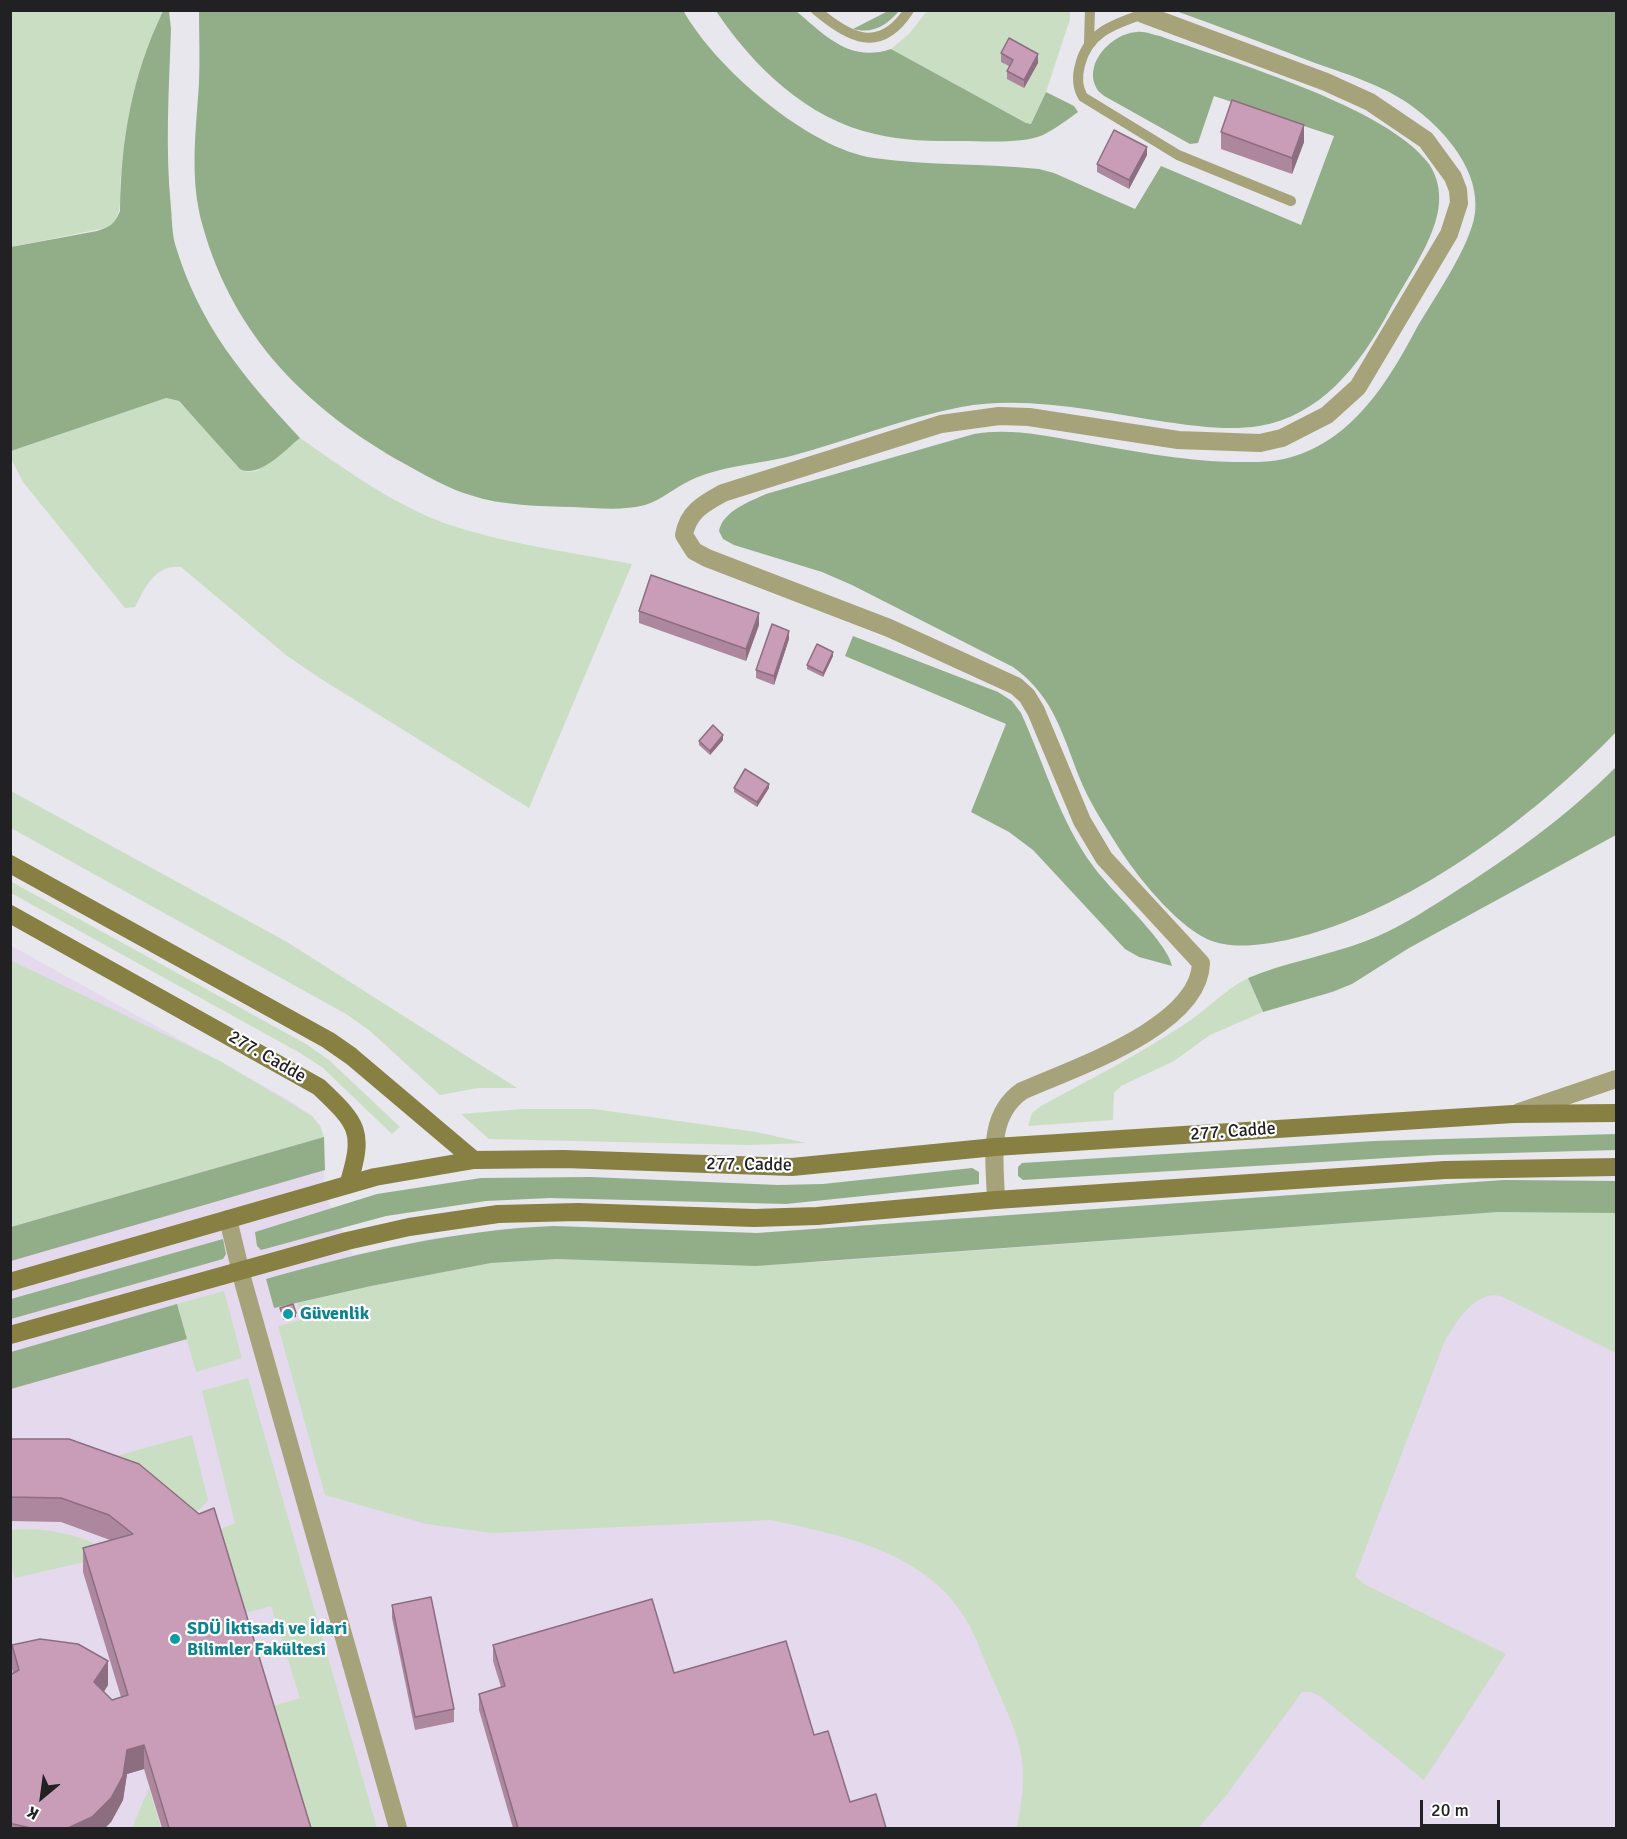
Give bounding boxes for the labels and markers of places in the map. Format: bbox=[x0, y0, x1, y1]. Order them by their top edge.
place label: Güvenlik bbox=[300, 1303, 369, 1325]
marker: Güvenlik bbox=[281, 1307, 295, 1321]
place label: SDÜ İktisadi ve İdari Bilimler Fakültesi bbox=[187, 1618, 347, 1660]
marker: SDÜ İktisadi ve İdari Bilimler Fakültesi bbox=[168, 1632, 182, 1646]

